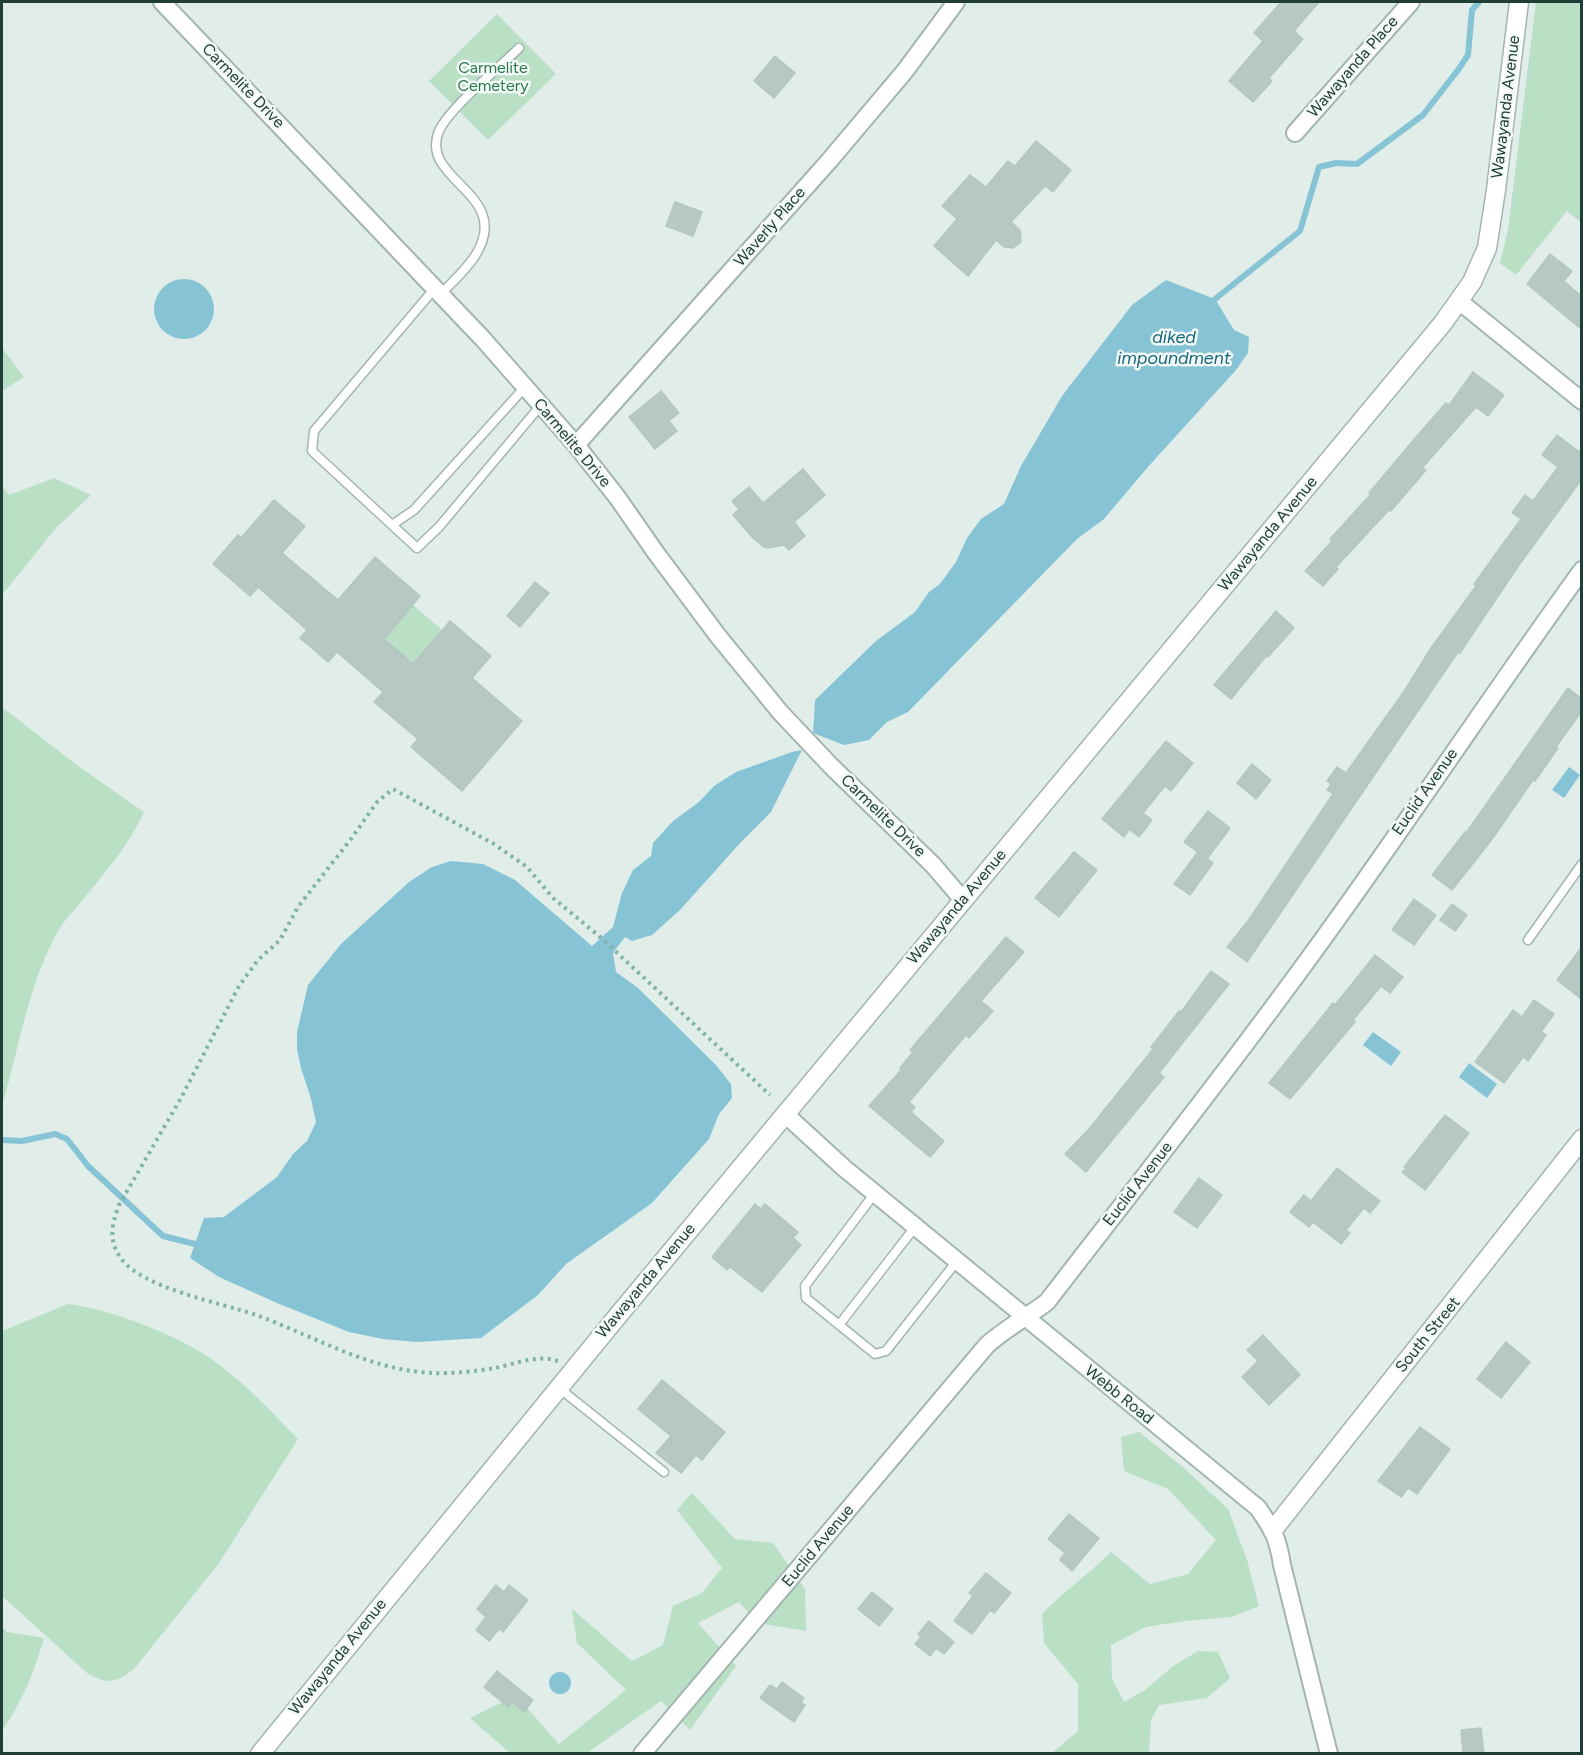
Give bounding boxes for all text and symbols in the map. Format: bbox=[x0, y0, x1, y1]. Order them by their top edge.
street label: Wawayanda Place bbox=[1304, 12, 1402, 122]
street label: Wawayanda Avenue bbox=[1488, 34, 1524, 180]
street label: Carmelite Drive bbox=[198, 40, 288, 132]
park label: Carmelite Cemetery bbox=[457, 58, 529, 96]
street label: Waverly Place bbox=[730, 183, 810, 271]
water label: diked impoundment bbox=[1117, 327, 1231, 370]
street label: Carmelite Drive bbox=[529, 395, 615, 491]
street label: Wawayanda Avenue bbox=[1214, 473, 1322, 595]
street label: Euclid Avenue bbox=[1388, 745, 1462, 839]
street label: Carmelite Drive bbox=[837, 771, 929, 861]
street label: Wawayanda Avenue bbox=[903, 846, 1011, 968]
street label: Euclid Avenue bbox=[1099, 1138, 1177, 1230]
street label: Wawayanda Avenue bbox=[592, 1220, 700, 1342]
street label: South Street bbox=[1392, 1293, 1464, 1377]
street label: Webb Road bbox=[1081, 1361, 1157, 1429]
street label: Euclid Avenue bbox=[778, 1501, 858, 1591]
street label: Wawayanda Avenue bbox=[285, 1595, 391, 1719]

